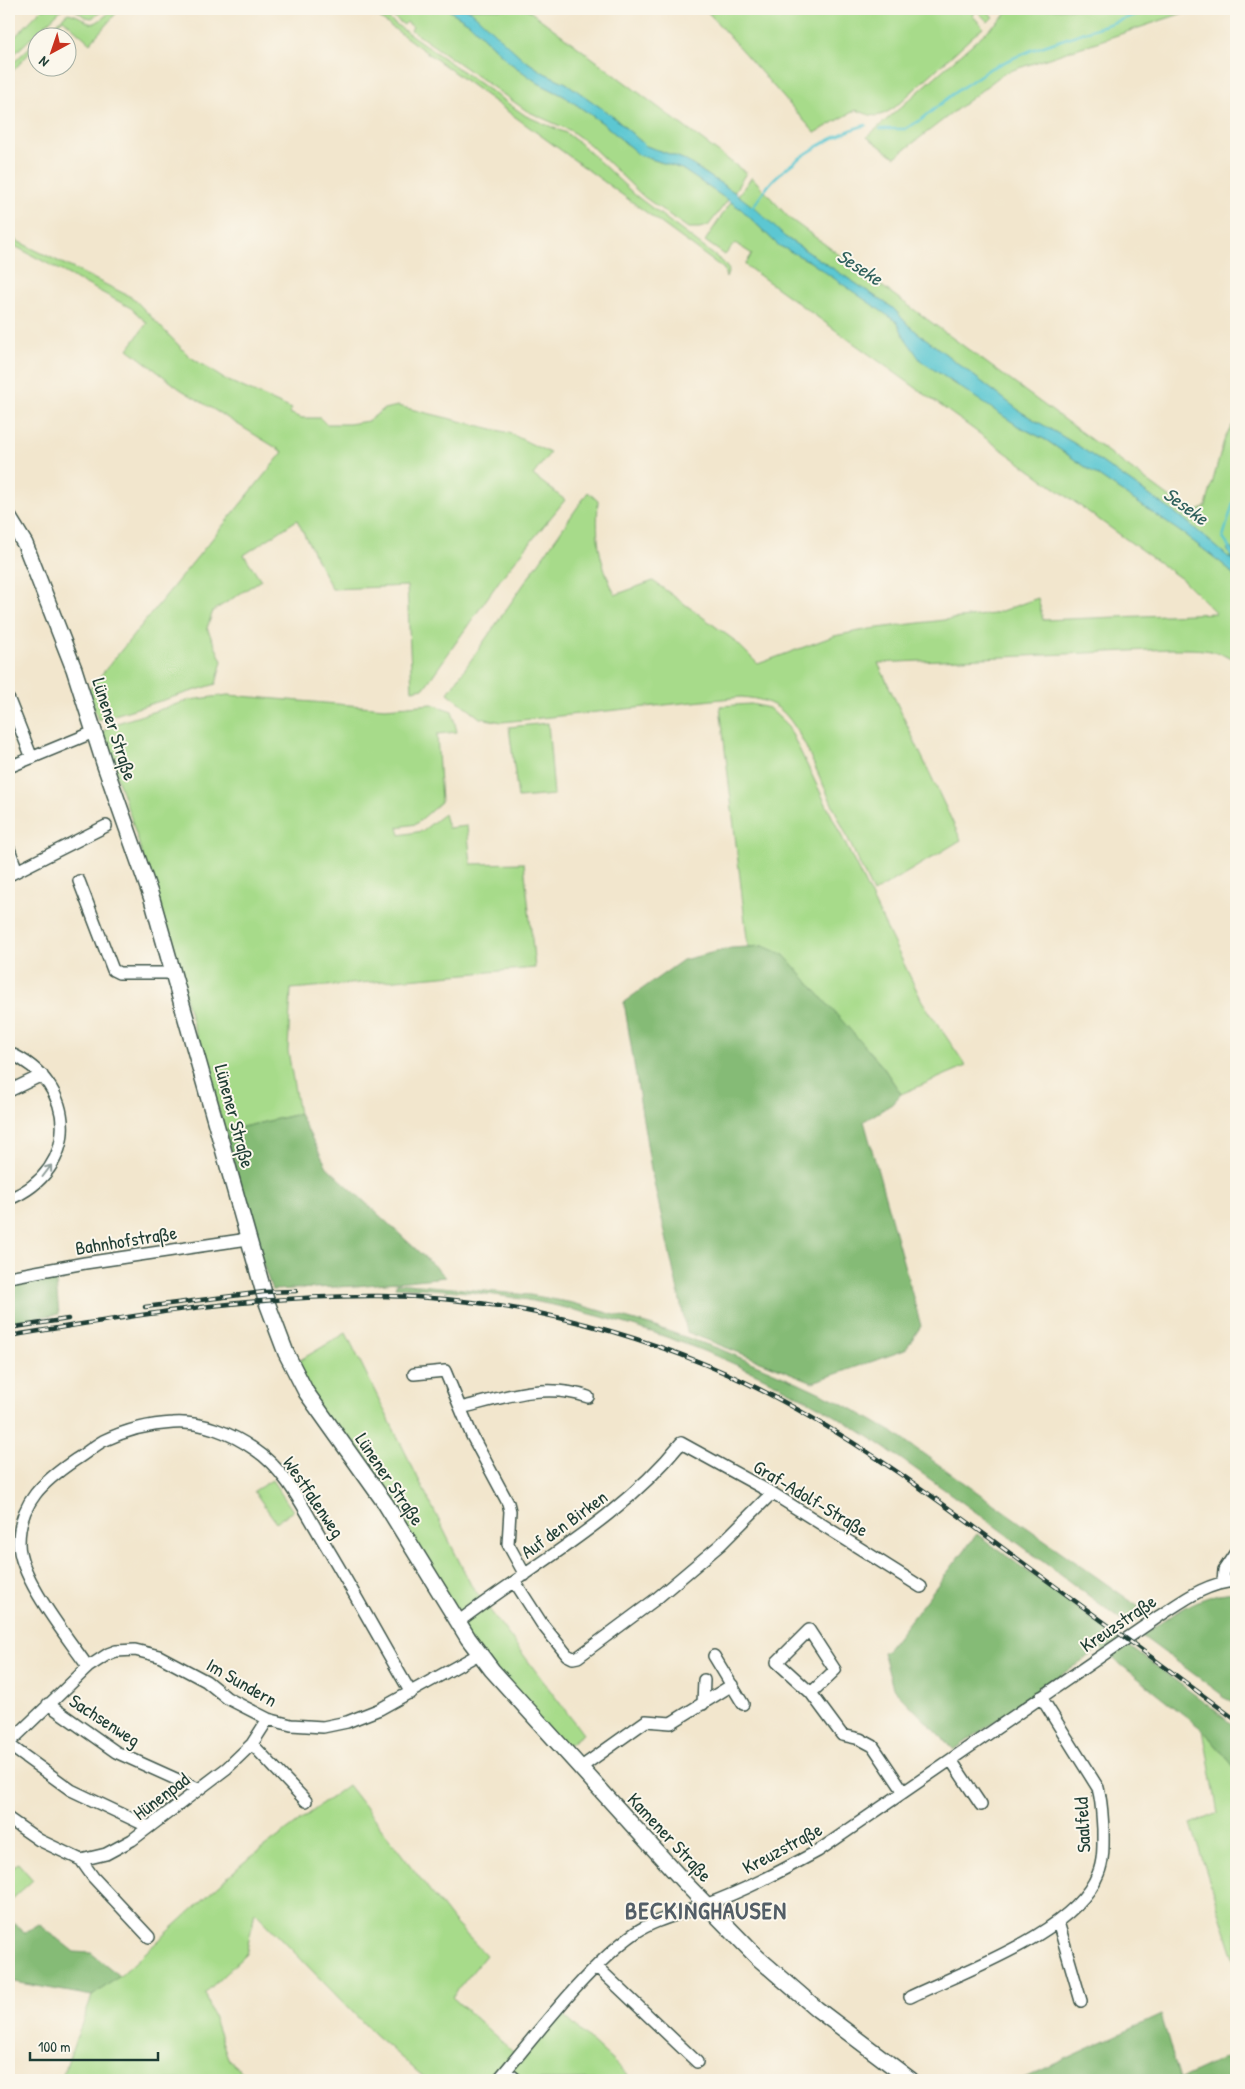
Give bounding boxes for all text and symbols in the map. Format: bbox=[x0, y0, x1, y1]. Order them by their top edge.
north arrow bbox=[28, 28, 78, 78]
text: N bbox=[34, 52, 52, 72]
water label: Seseke bbox=[832, 242, 889, 292]
water label: Seseke bbox=[1159, 480, 1215, 532]
street label: Lünener Straße bbox=[86, 674, 144, 784]
street label: Lünener Straße bbox=[209, 1061, 261, 1171]
one-way arrow bbox=[42, 1164, 52, 1178]
street label: Bahnhofstraße bbox=[73, 1219, 179, 1261]
street label: Lünener Straße bbox=[350, 1428, 431, 1531]
street label: Westfalenweg bbox=[277, 1451, 351, 1543]
street label: Graf-Adolf-Straße bbox=[749, 1453, 874, 1543]
street label: Auf den Birken bbox=[515, 1484, 613, 1564]
street label: Kreuzstraße bbox=[1075, 1588, 1162, 1658]
street label: Im Sundern bbox=[202, 1651, 282, 1713]
street label: Sachsenweg bbox=[64, 1687, 146, 1753]
street label: Hünenpad bbox=[128, 1766, 195, 1826]
street label: Kamener Straße bbox=[622, 1787, 718, 1888]
street label: Saalfeld bbox=[1068, 1796, 1096, 1853]
street label: Kreuzstraße bbox=[738, 1816, 827, 1880]
district label: BECKINGHAUSEN bbox=[625, 1894, 787, 1926]
scale bar bbox=[30, 2029, 158, 2061]
text: 100 m bbox=[38, 2036, 71, 2057]

